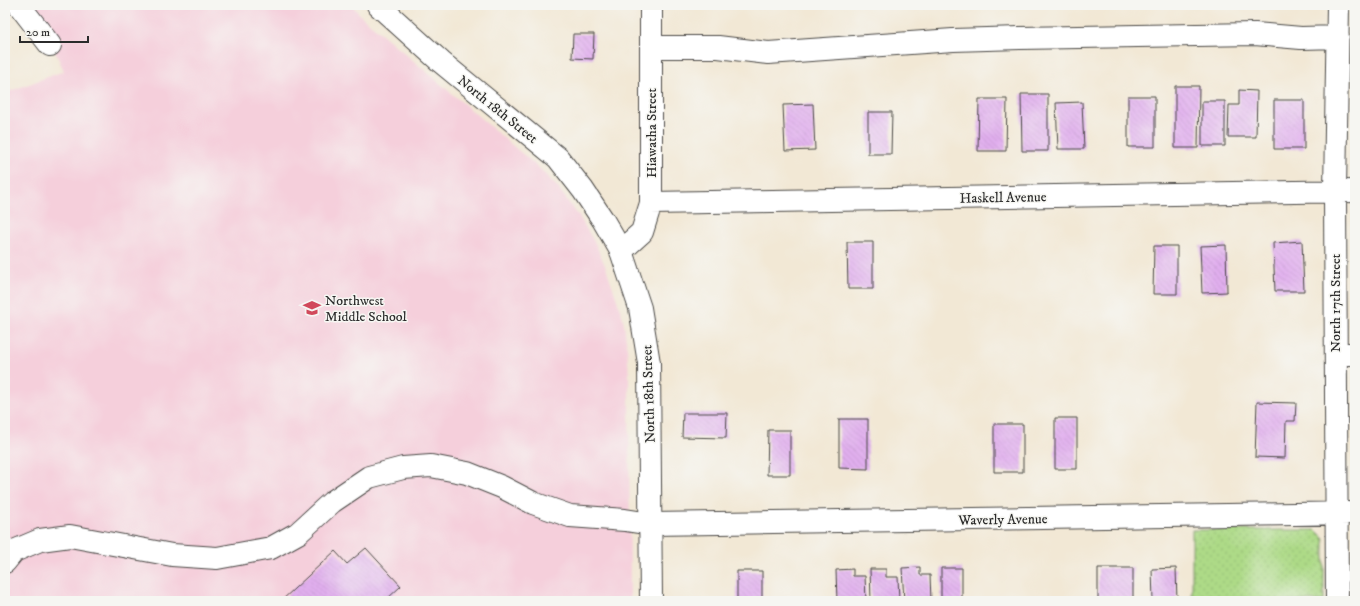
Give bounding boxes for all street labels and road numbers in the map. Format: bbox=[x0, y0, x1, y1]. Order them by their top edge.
street label: North 18th Street bbox=[454, 72, 542, 148]
street label: Hiawatha Street bbox=[643, 87, 661, 178]
street label: Haskell Avenue bbox=[959, 188, 1047, 208]
street label: North 17th Street bbox=[1327, 253, 1345, 352]
street label: North 18th Street bbox=[638, 344, 660, 443]
street label: Waverly Avenue bbox=[957, 510, 1048, 530]

